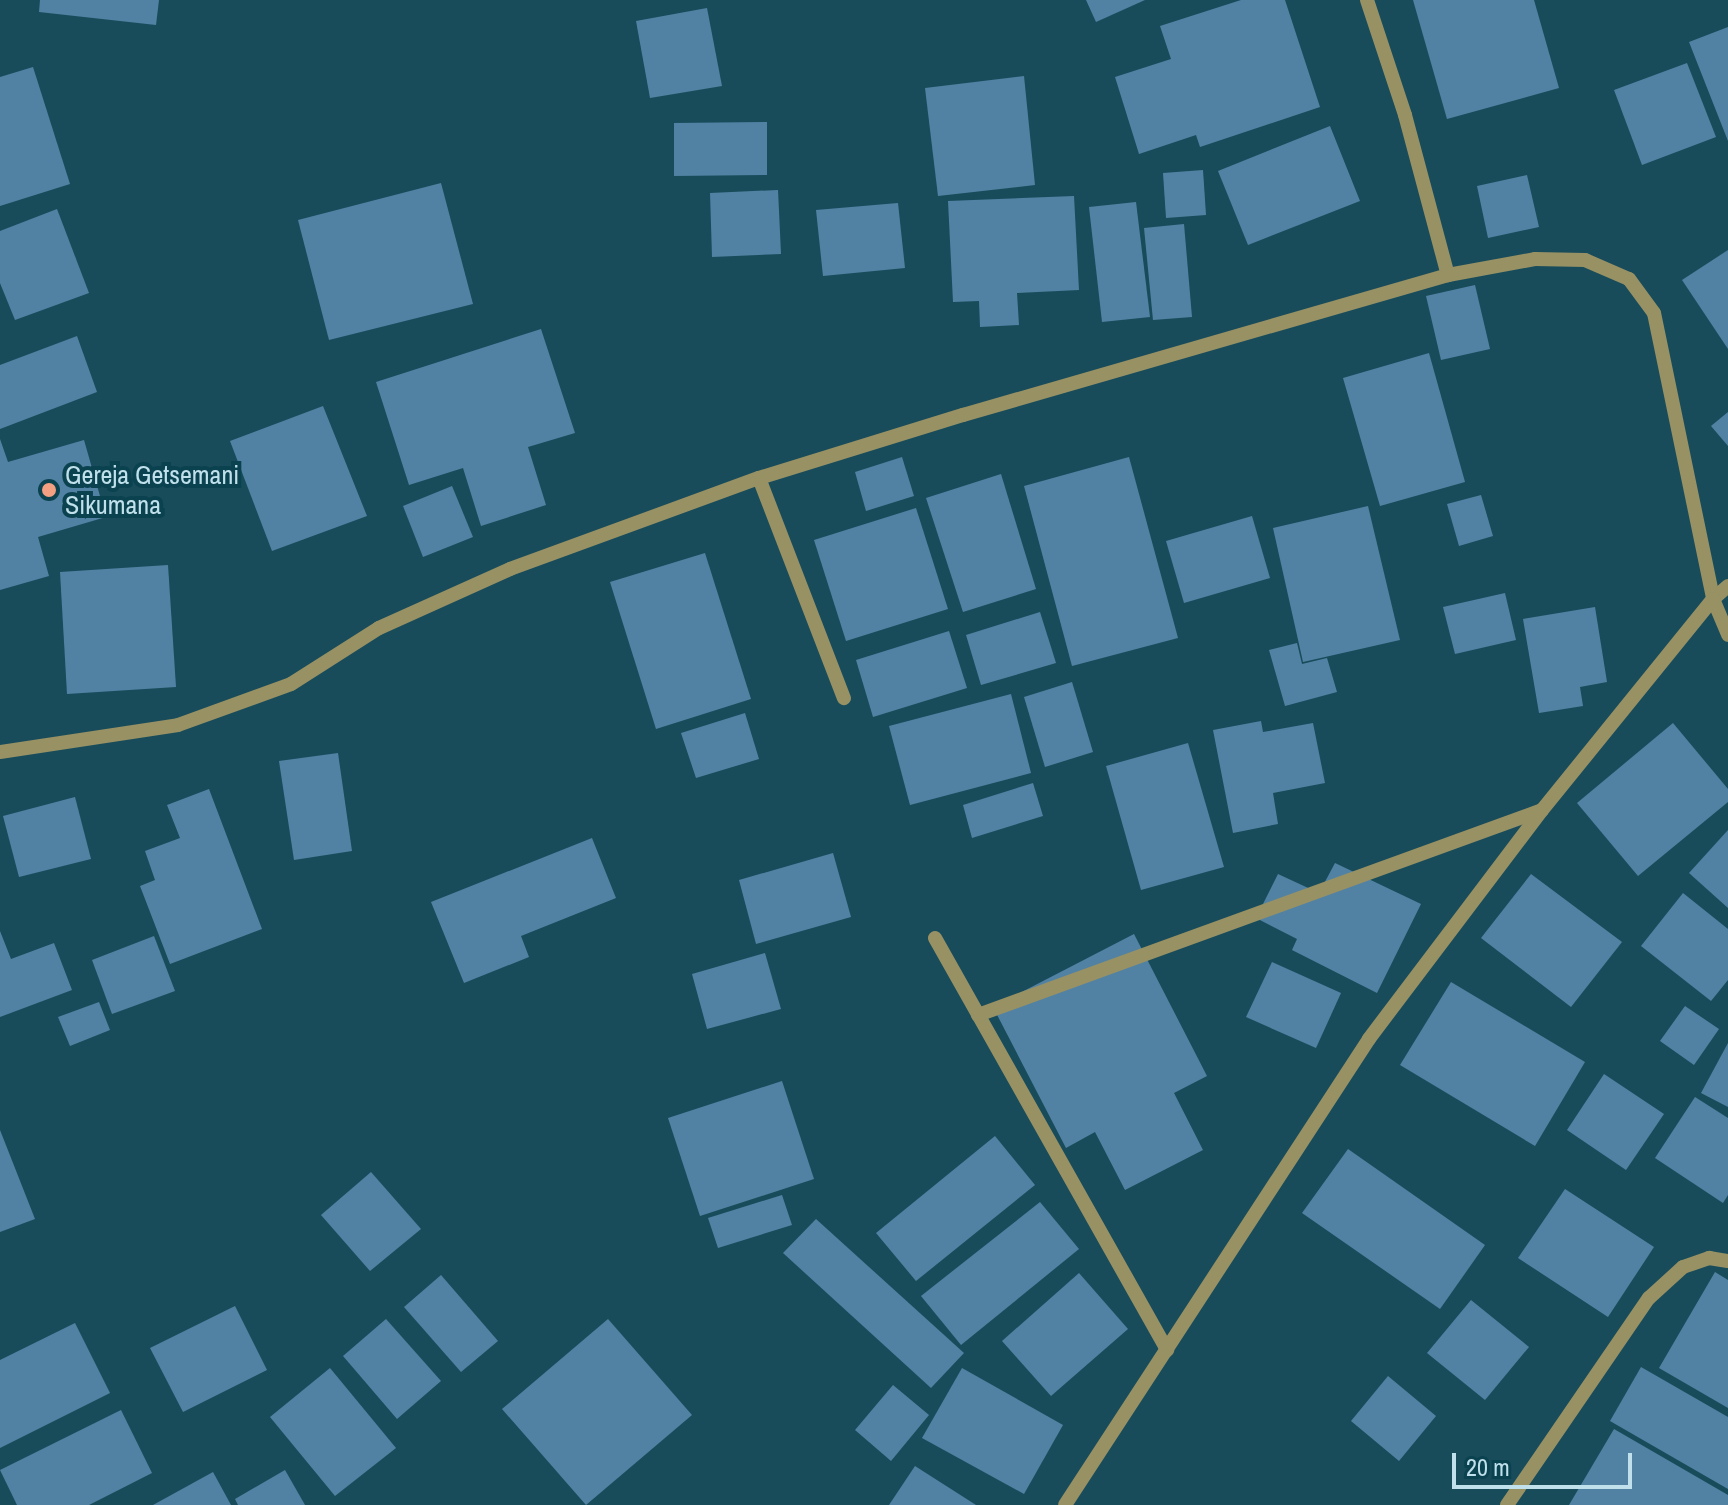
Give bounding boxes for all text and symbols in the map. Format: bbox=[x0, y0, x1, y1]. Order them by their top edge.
place label: Gereja Getsemani Sikumana bbox=[65, 459, 239, 520]
marker: Gereja Getsemani Sikumana bbox=[40, 481, 58, 499]
scale bar bbox=[1456, 1437, 1636, 1487]
text: 20 m bbox=[1466, 1451, 1510, 1483]

